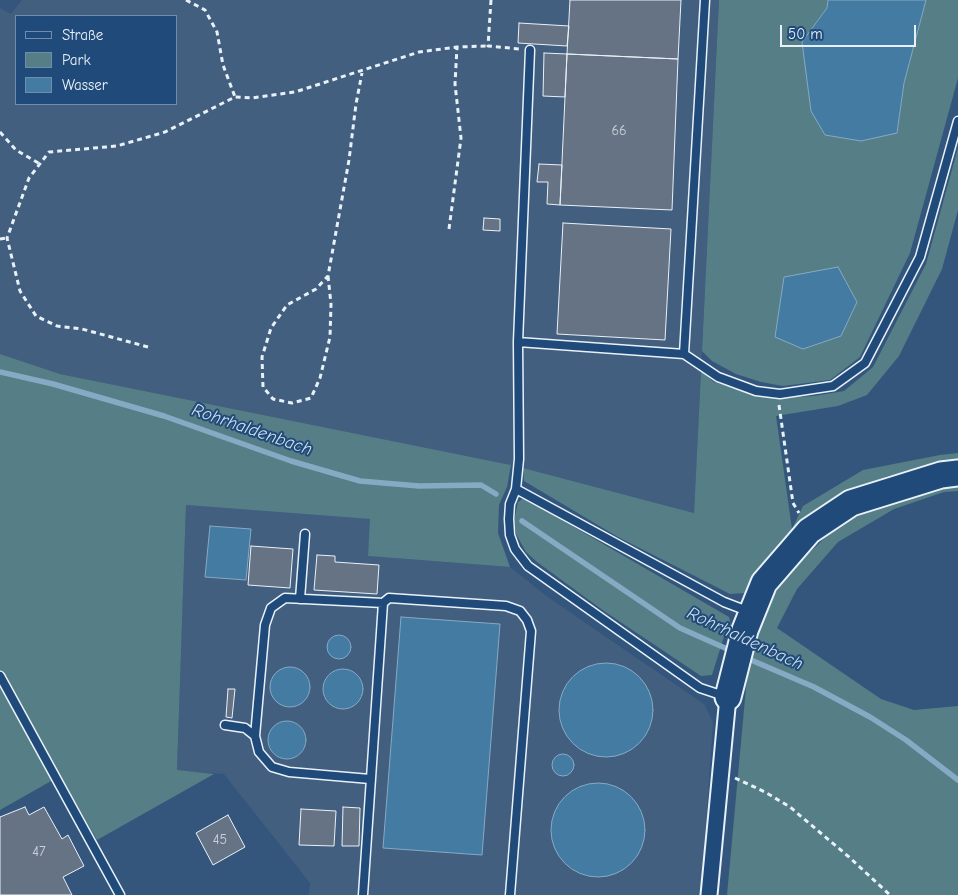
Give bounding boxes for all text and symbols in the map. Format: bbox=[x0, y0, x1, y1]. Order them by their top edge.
legend bbox=[15, 15, 178, 105]
scale bar bbox=[783, 15, 919, 47]
text: 50 m bbox=[788, 25, 823, 43]
text: Straße bbox=[62, 26, 103, 44]
text: Park bbox=[62, 51, 91, 69]
text: Wasser bbox=[62, 76, 108, 94]
house number: 66 bbox=[611, 123, 627, 139]
water label: Rohrhaldenbach bbox=[189, 399, 315, 461]
water label: Rohrhaldenbach bbox=[683, 603, 807, 675]
house number: 45 bbox=[213, 832, 227, 848]
house number: 47 bbox=[32, 844, 46, 860]

